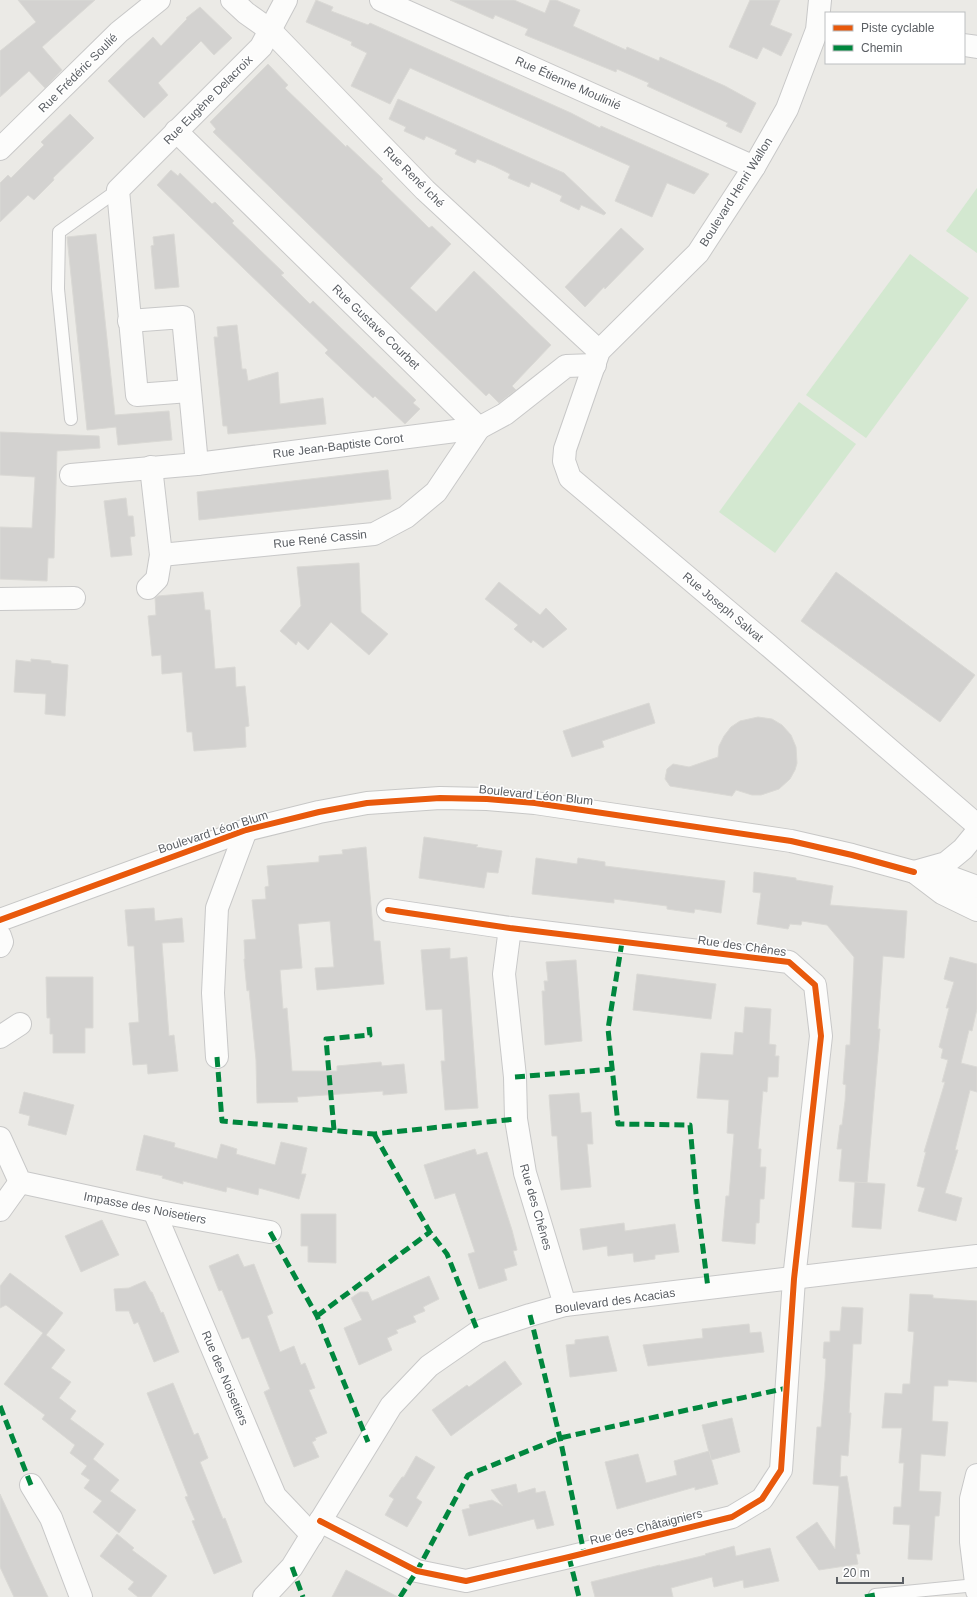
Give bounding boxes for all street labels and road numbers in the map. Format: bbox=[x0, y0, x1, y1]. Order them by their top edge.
street label: Rue Frédéric Soulié bbox=[36, 30, 121, 115]
street label: Rue Étienne Moulinié bbox=[513, 52, 624, 113]
street label: Rue Eugène Delacroix bbox=[161, 53, 255, 147]
street label: Boulevard Henri Wallon bbox=[697, 135, 775, 249]
street label: Rue René Iché bbox=[381, 144, 447, 210]
street label: Rue Gustave Courbet bbox=[329, 282, 423, 373]
street label: Rue Jean-Baptiste Corot bbox=[272, 431, 405, 461]
street label: Rue René Cassin bbox=[272, 527, 368, 551]
street label: Rue Joseph Salvat bbox=[680, 569, 767, 645]
street label: Boulevard Léon Blum bbox=[478, 782, 594, 808]
street label: Boulevard Léon Blum bbox=[156, 808, 270, 856]
street label: Rue des Chênes bbox=[697, 933, 787, 959]
street label: Rue des Chênes bbox=[517, 1162, 555, 1252]
street label: Impasse des Noisetiers bbox=[82, 1189, 208, 1227]
street label: Boulevard des Acacias bbox=[554, 1286, 676, 1316]
street label: Rue des Noisetiers bbox=[199, 1329, 251, 1427]
street label: Rue des Châtaigniers bbox=[588, 1506, 704, 1548]

